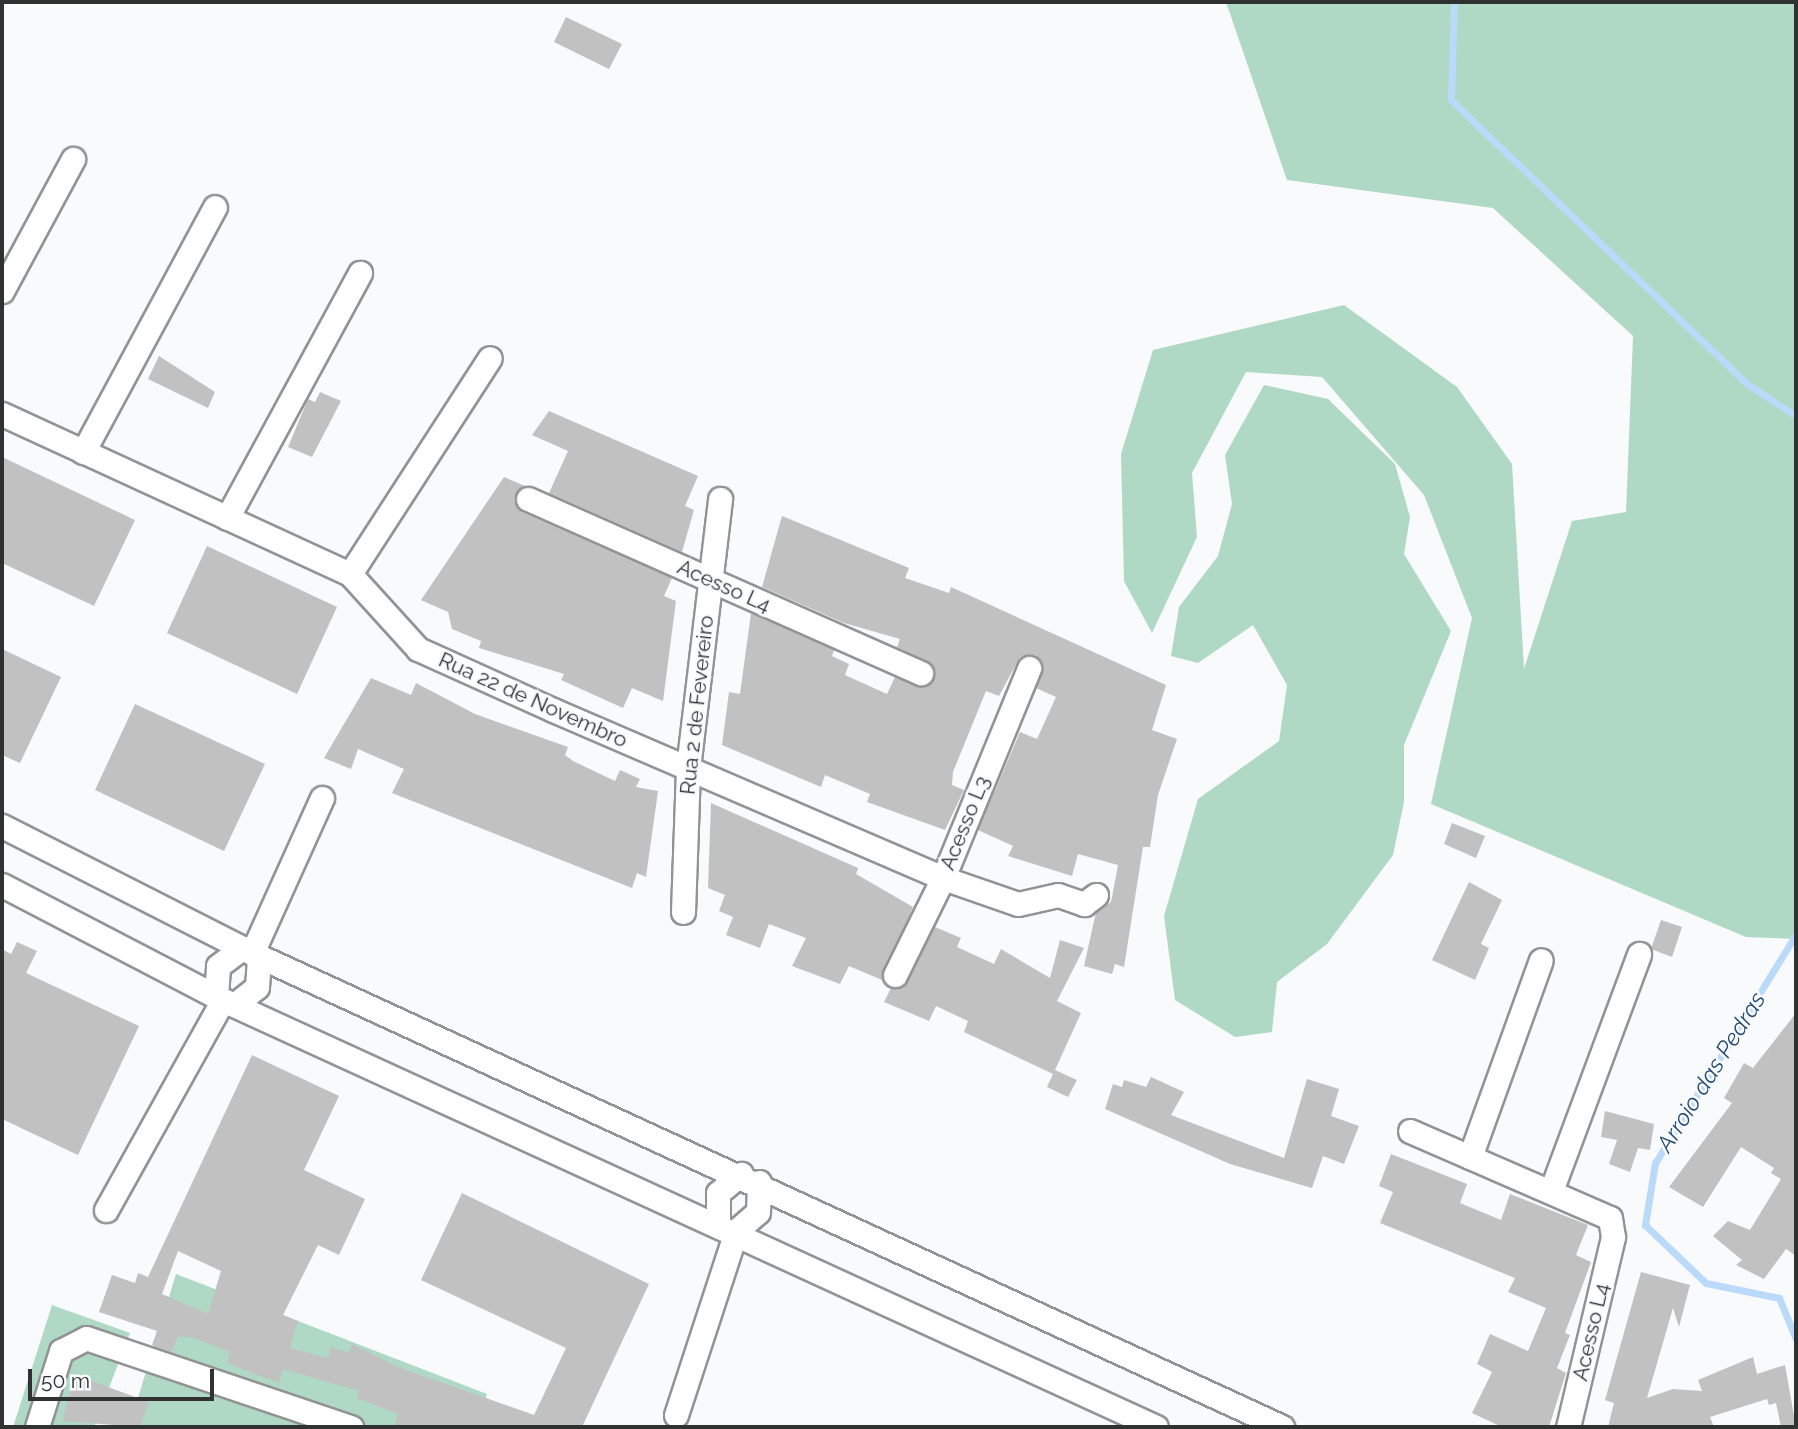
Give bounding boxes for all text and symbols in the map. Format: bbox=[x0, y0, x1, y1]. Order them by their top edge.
street label: Acesso L4 bbox=[673, 554, 775, 618]
street label: Rua 2 de Fevereiro bbox=[675, 614, 719, 796]
street label: Rua 22 de Novembro bbox=[435, 647, 631, 753]
street label: Acesso L3 bbox=[935, 772, 995, 874]
water label: Arroio das Pedras bbox=[1651, 987, 1771, 1157]
street label: Acesso L4 bbox=[1568, 1281, 1614, 1383]
scale bar bbox=[32, 1356, 217, 1400]
text: 50 m bbox=[41, 1368, 90, 1393]

